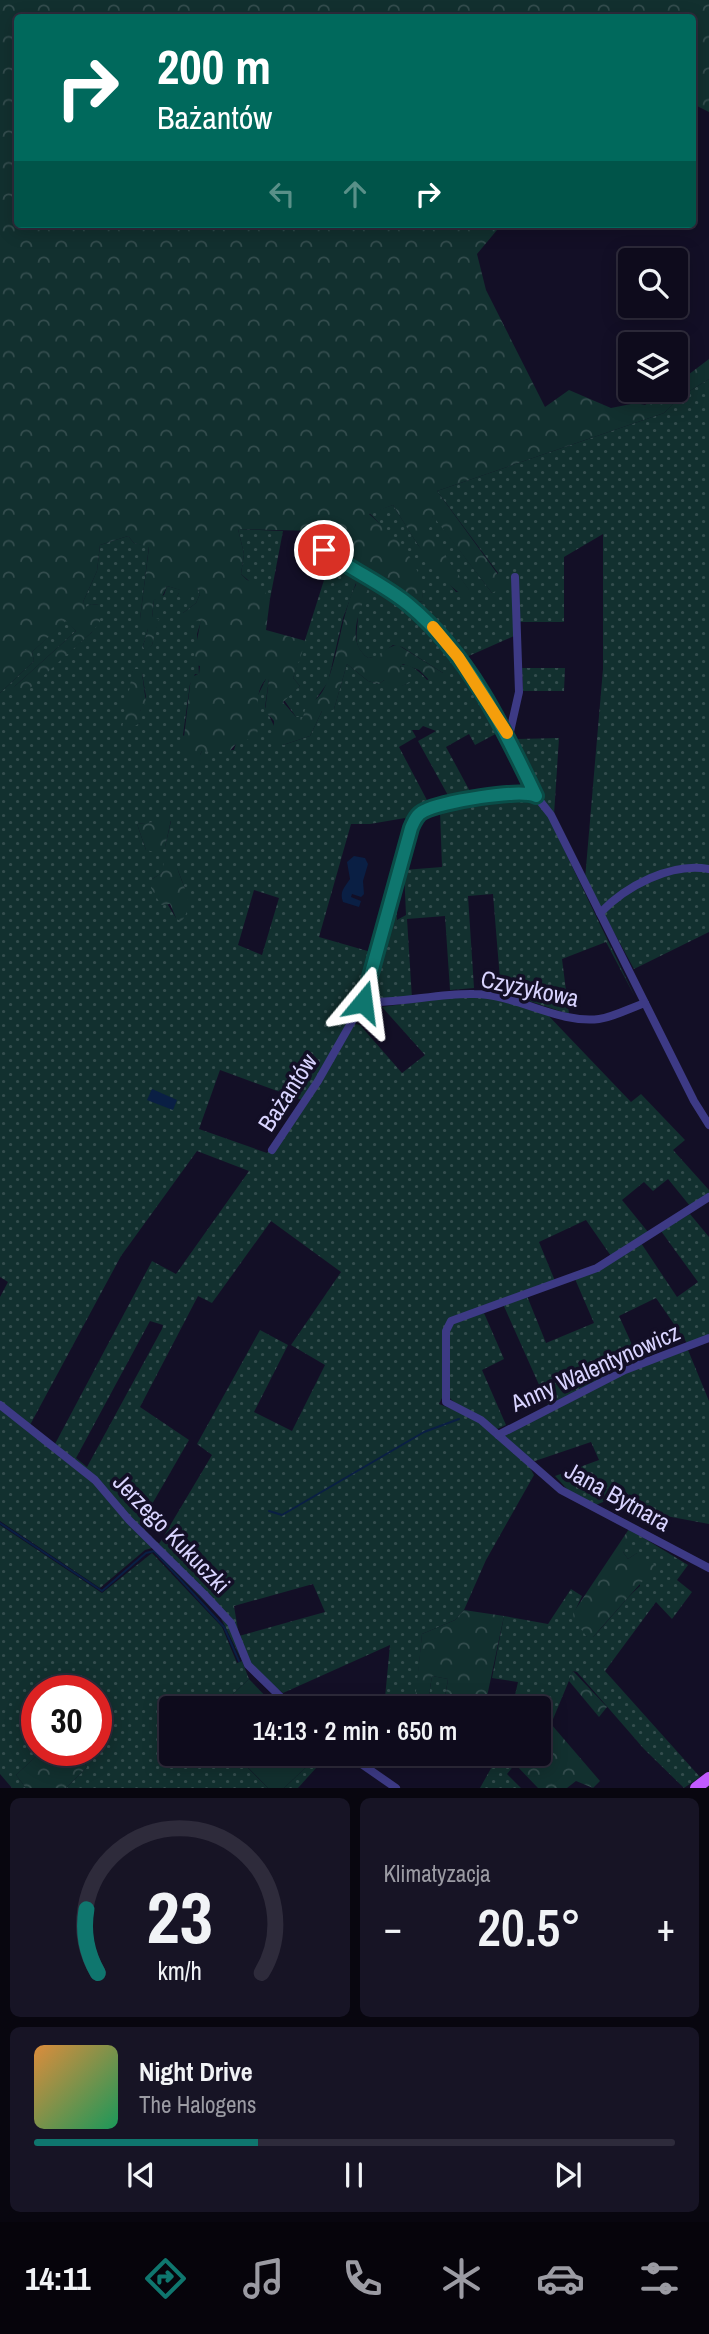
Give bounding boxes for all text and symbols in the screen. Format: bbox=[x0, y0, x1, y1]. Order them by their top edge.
text: 200 m bbox=[157, 33, 271, 99]
icon: right bbox=[42, 42, 133, 133]
text: Bażantów bbox=[157, 96, 272, 139]
icon: left bbox=[263, 175, 301, 213]
icon: ahead bbox=[336, 175, 374, 213]
icon: right bbox=[409, 175, 447, 213]
map controls bbox=[618, 248, 688, 402]
button: search bbox=[618, 248, 688, 318]
button: layers bbox=[618, 332, 688, 402]
pin bbox=[294, 520, 354, 580]
icon: arrive bbox=[305, 531, 343, 569]
street label: Czyżykowa bbox=[478, 962, 582, 1014]
position arrow bbox=[326, 965, 400, 1039]
street label: Bażantów bbox=[250, 1046, 324, 1137]
street label: Anny Walentynowicz bbox=[504, 1315, 685, 1419]
street label: Jana Bytnara bbox=[560, 1454, 677, 1538]
street label: Jerzego Kukuczki bbox=[107, 1466, 237, 1600]
speed limit sign: 30 bbox=[21, 1675, 112, 1766]
text: 14:13 · 2 min · 650 m bbox=[253, 1713, 457, 1748]
text: Klimatyzacja bbox=[384, 1858, 490, 1889]
text: 23 bbox=[147, 1869, 213, 1967]
text: 20.5° bbox=[477, 1892, 581, 1962]
text: − bbox=[384, 1902, 402, 1953]
text: + bbox=[657, 1902, 675, 1953]
text: km/h bbox=[158, 1954, 202, 1988]
text: Night Drive bbox=[139, 2054, 253, 2089]
text: The Halogens bbox=[139, 2089, 256, 2120]
icon: previous bbox=[122, 2156, 160, 2194]
icon: pause bbox=[335, 2156, 373, 2194]
icon: next bbox=[549, 2156, 587, 2194]
icon: directions bbox=[141, 2254, 190, 2303]
icon: music bbox=[239, 2254, 288, 2303]
icon: phone bbox=[338, 2254, 387, 2303]
icon: climate bbox=[437, 2254, 486, 2303]
icon: car bbox=[536, 2254, 585, 2303]
icon: filters bbox=[635, 2254, 684, 2303]
text: 14:11 bbox=[25, 2257, 91, 2300]

